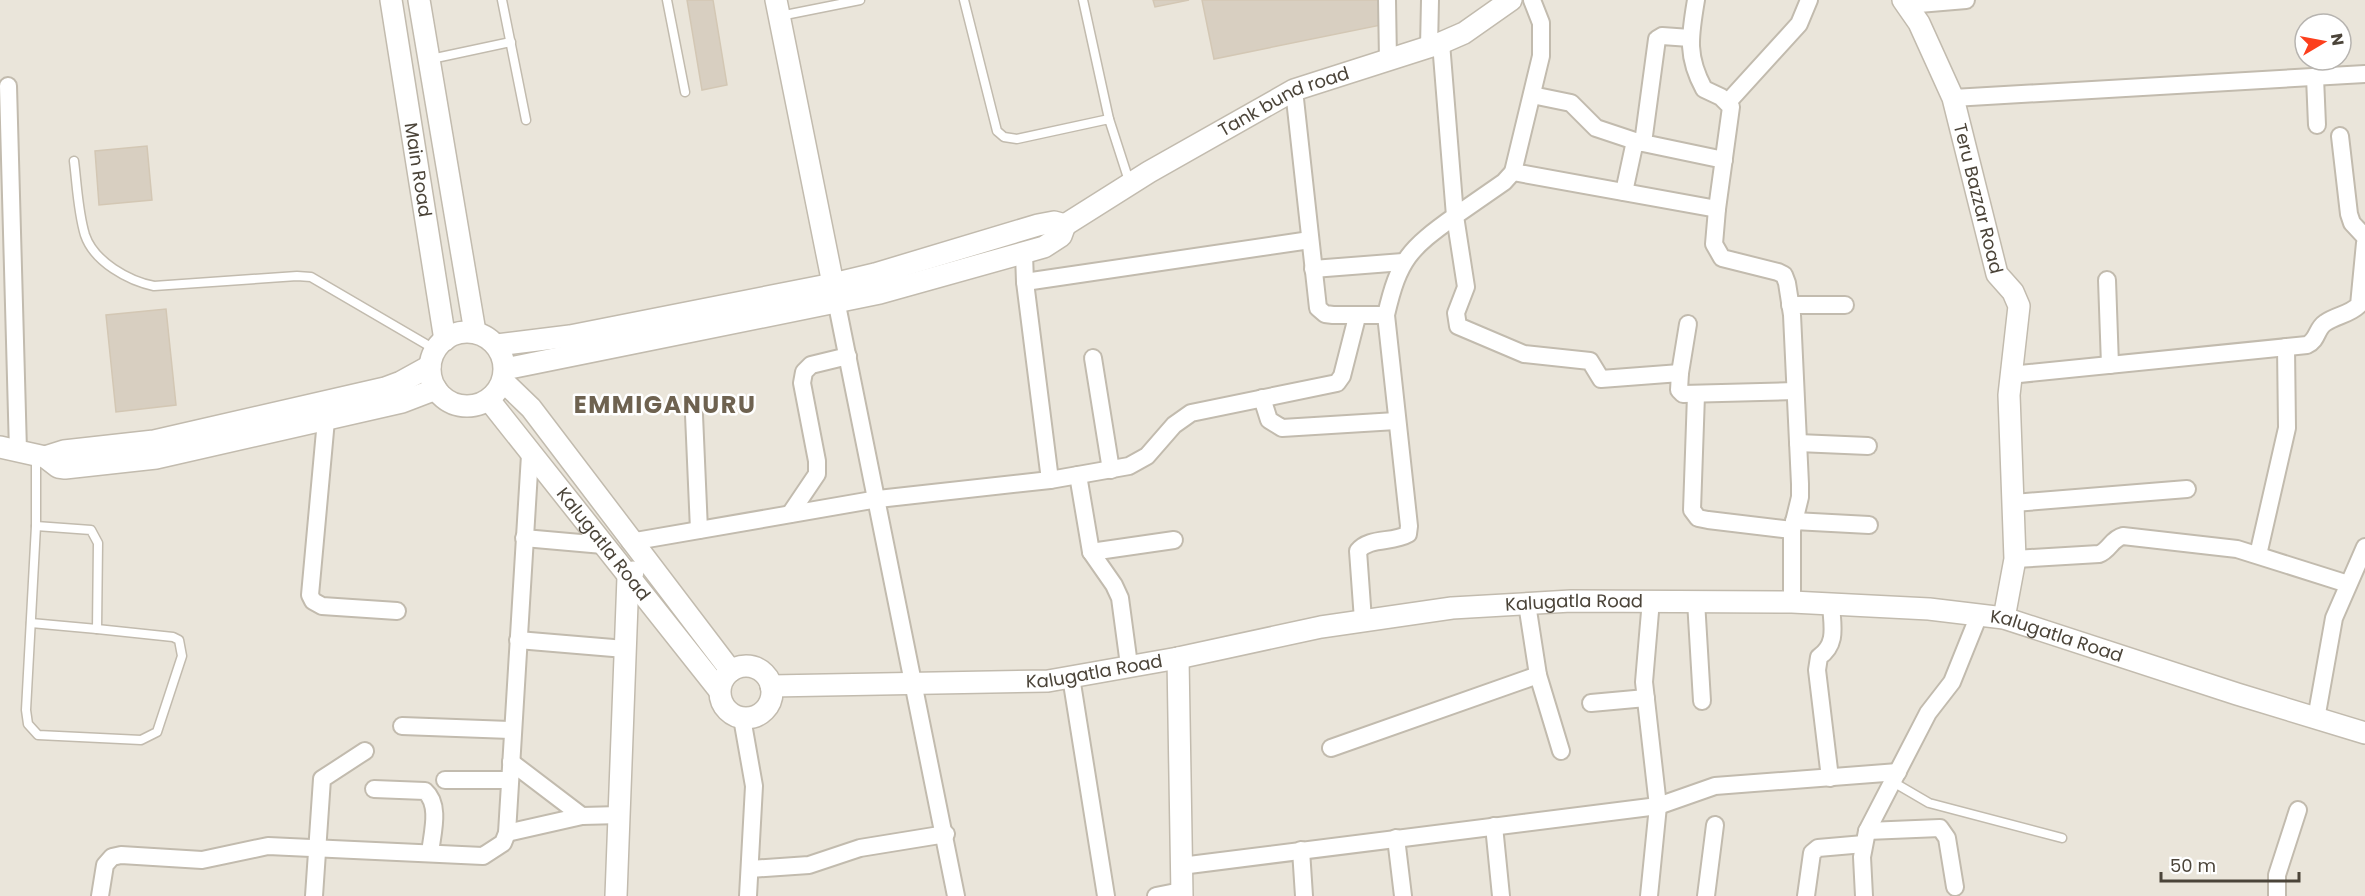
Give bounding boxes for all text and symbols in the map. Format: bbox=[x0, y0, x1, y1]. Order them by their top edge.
north arrow bbox=[2293, 12, 2353, 72]
text: N bbox=[2325, 32, 2350, 47]
street label: Tank bund road bbox=[1214, 60, 1352, 142]
street label: Main Road bbox=[399, 121, 438, 219]
street label: Teru Bazzar Road bbox=[1948, 121, 2009, 276]
district label: EMMIGANURU bbox=[574, 388, 756, 421]
street label: Kalugatla Road bbox=[551, 482, 656, 606]
street label: Kalugatla Road bbox=[1504, 588, 1643, 617]
street label: Kalugatla Road bbox=[1989, 603, 2126, 668]
street label: Kalugatla Road bbox=[1026, 648, 1164, 693]
scale bar bbox=[2161, 845, 2299, 883]
text: 50 m bbox=[2170, 853, 2216, 878]

